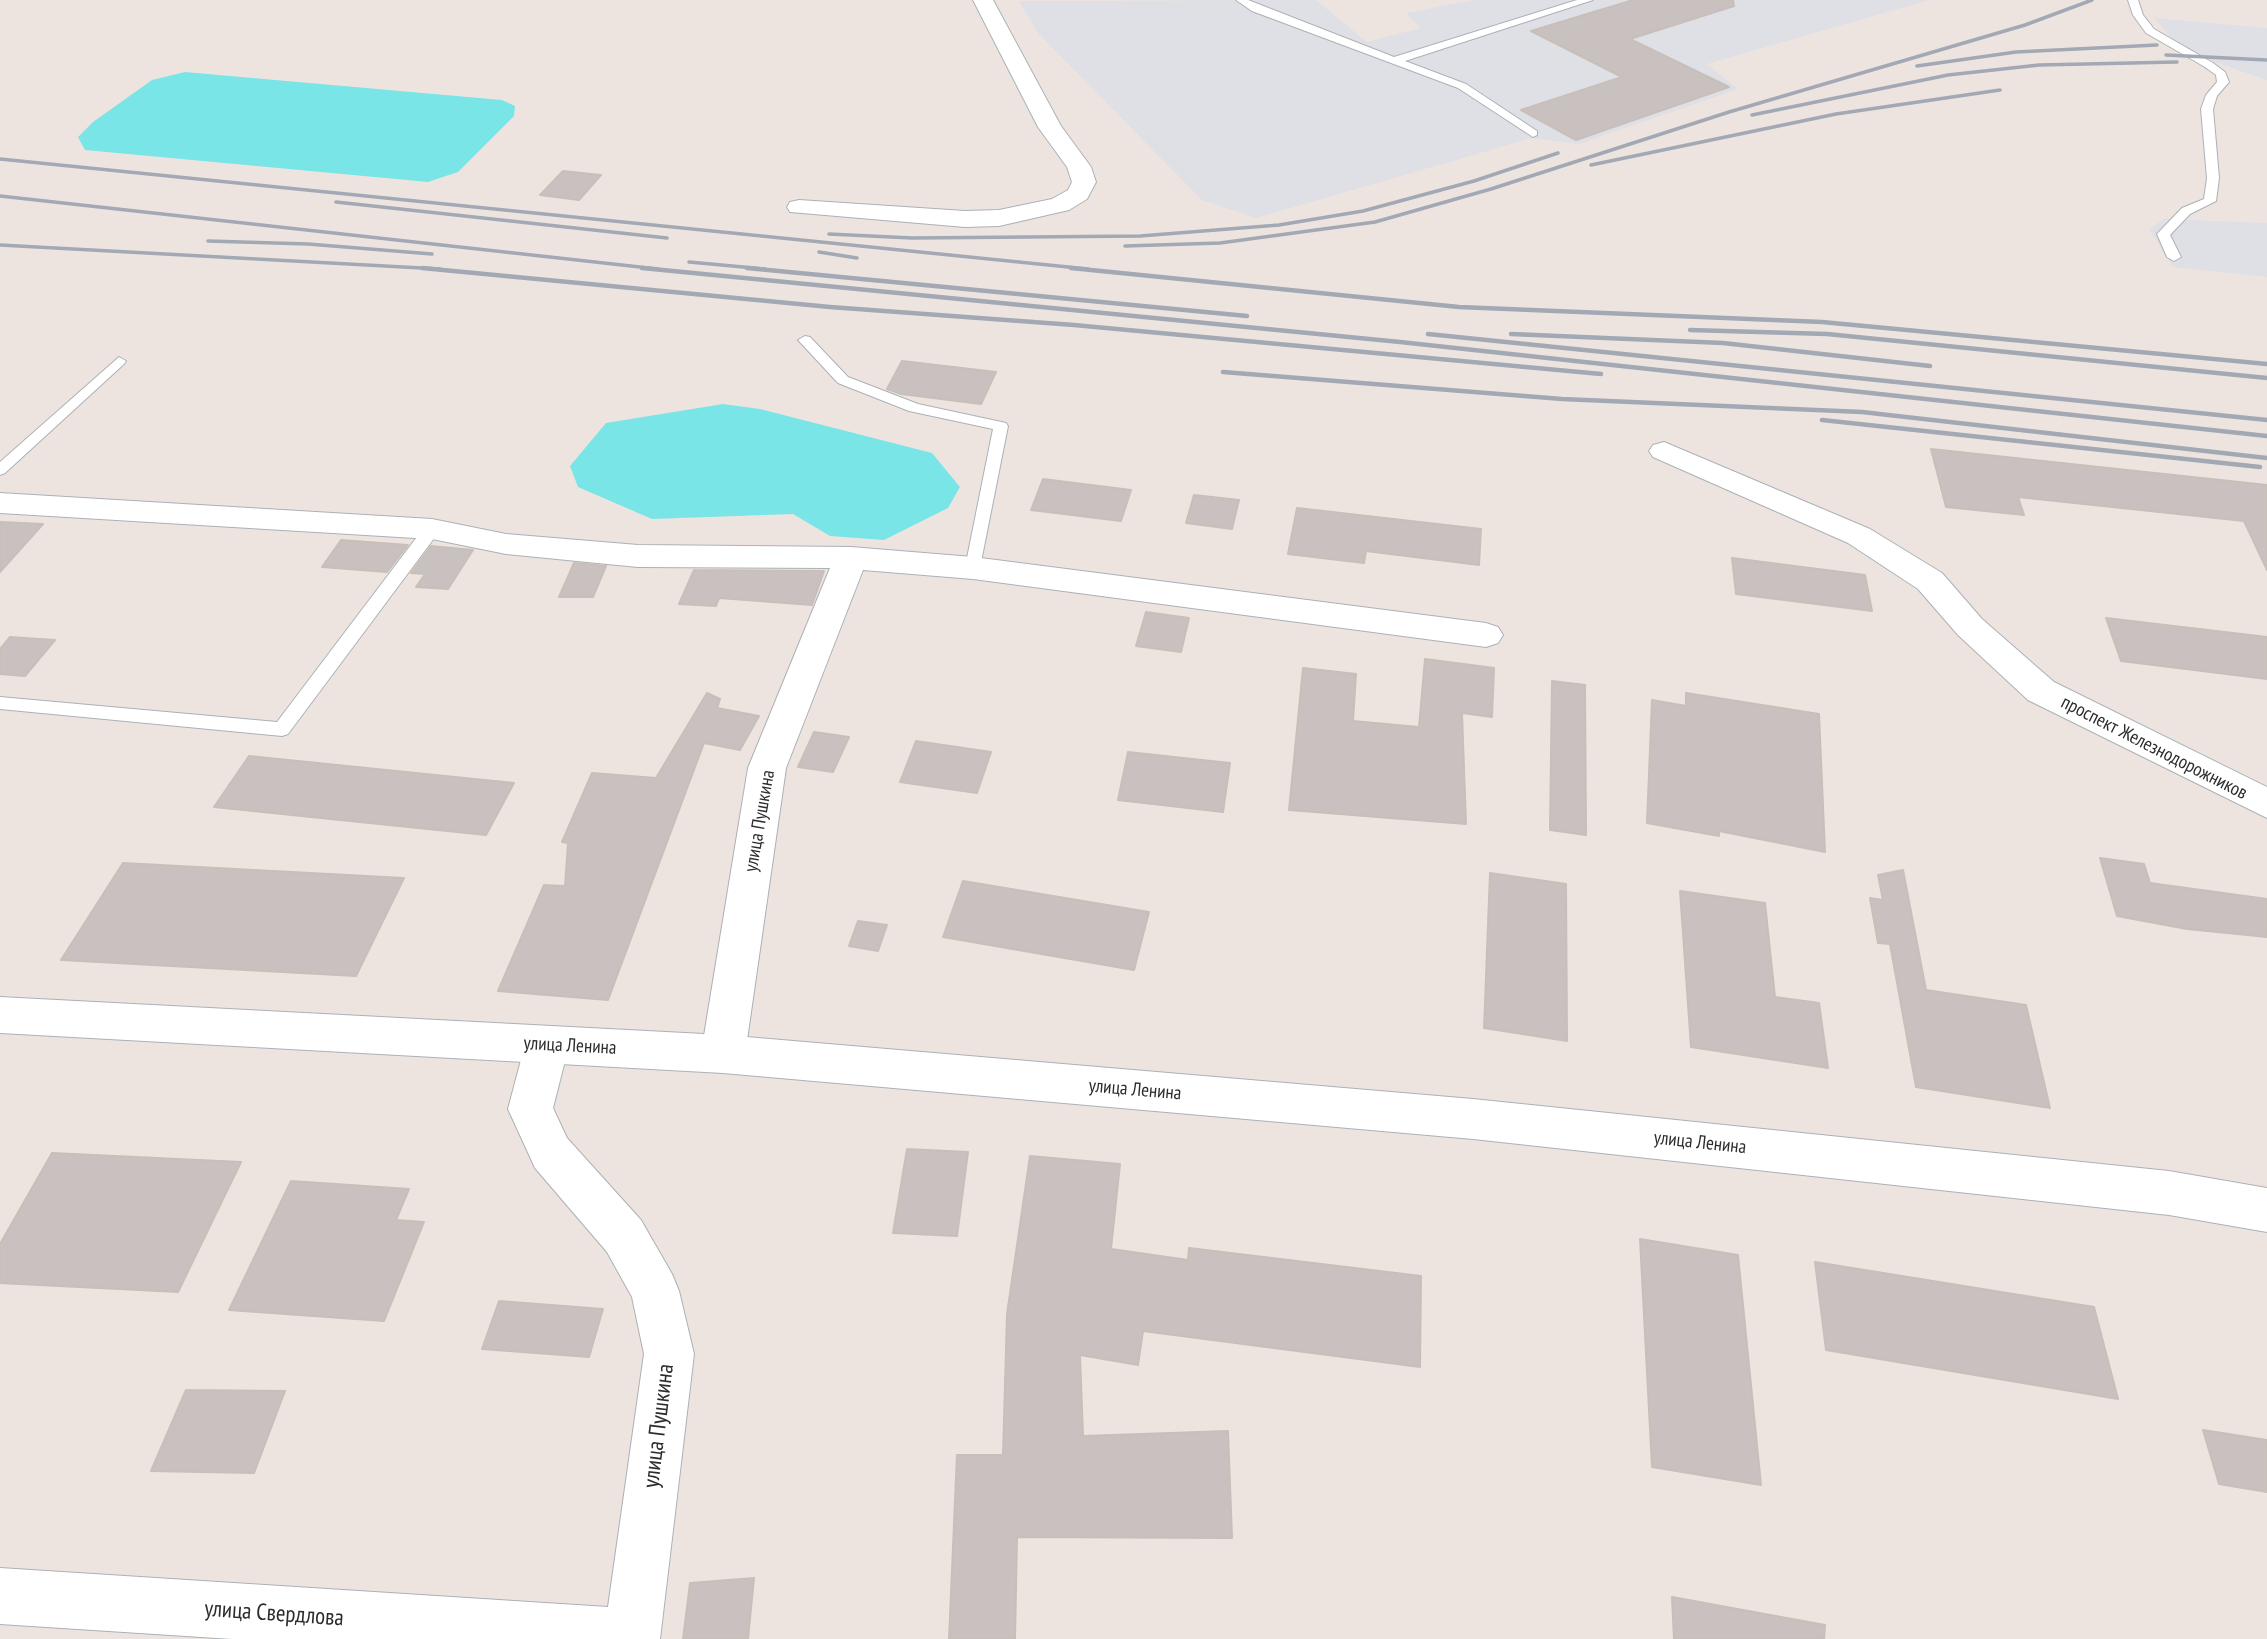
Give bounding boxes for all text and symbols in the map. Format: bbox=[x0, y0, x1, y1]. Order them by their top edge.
street label: проспект Железнодорожников bbox=[2057, 691, 2251, 805]
street label: улица Пушкина bbox=[740, 768, 780, 874]
street label: улица Ленина bbox=[523, 1032, 617, 1060]
street label: улица Ленина bbox=[1088, 1075, 1182, 1105]
street label: улица Ленина bbox=[1653, 1127, 1747, 1159]
street label: улица Пушкина bbox=[638, 1362, 680, 1490]
street label: улица Свердлова bbox=[203, 1595, 345, 1633]

